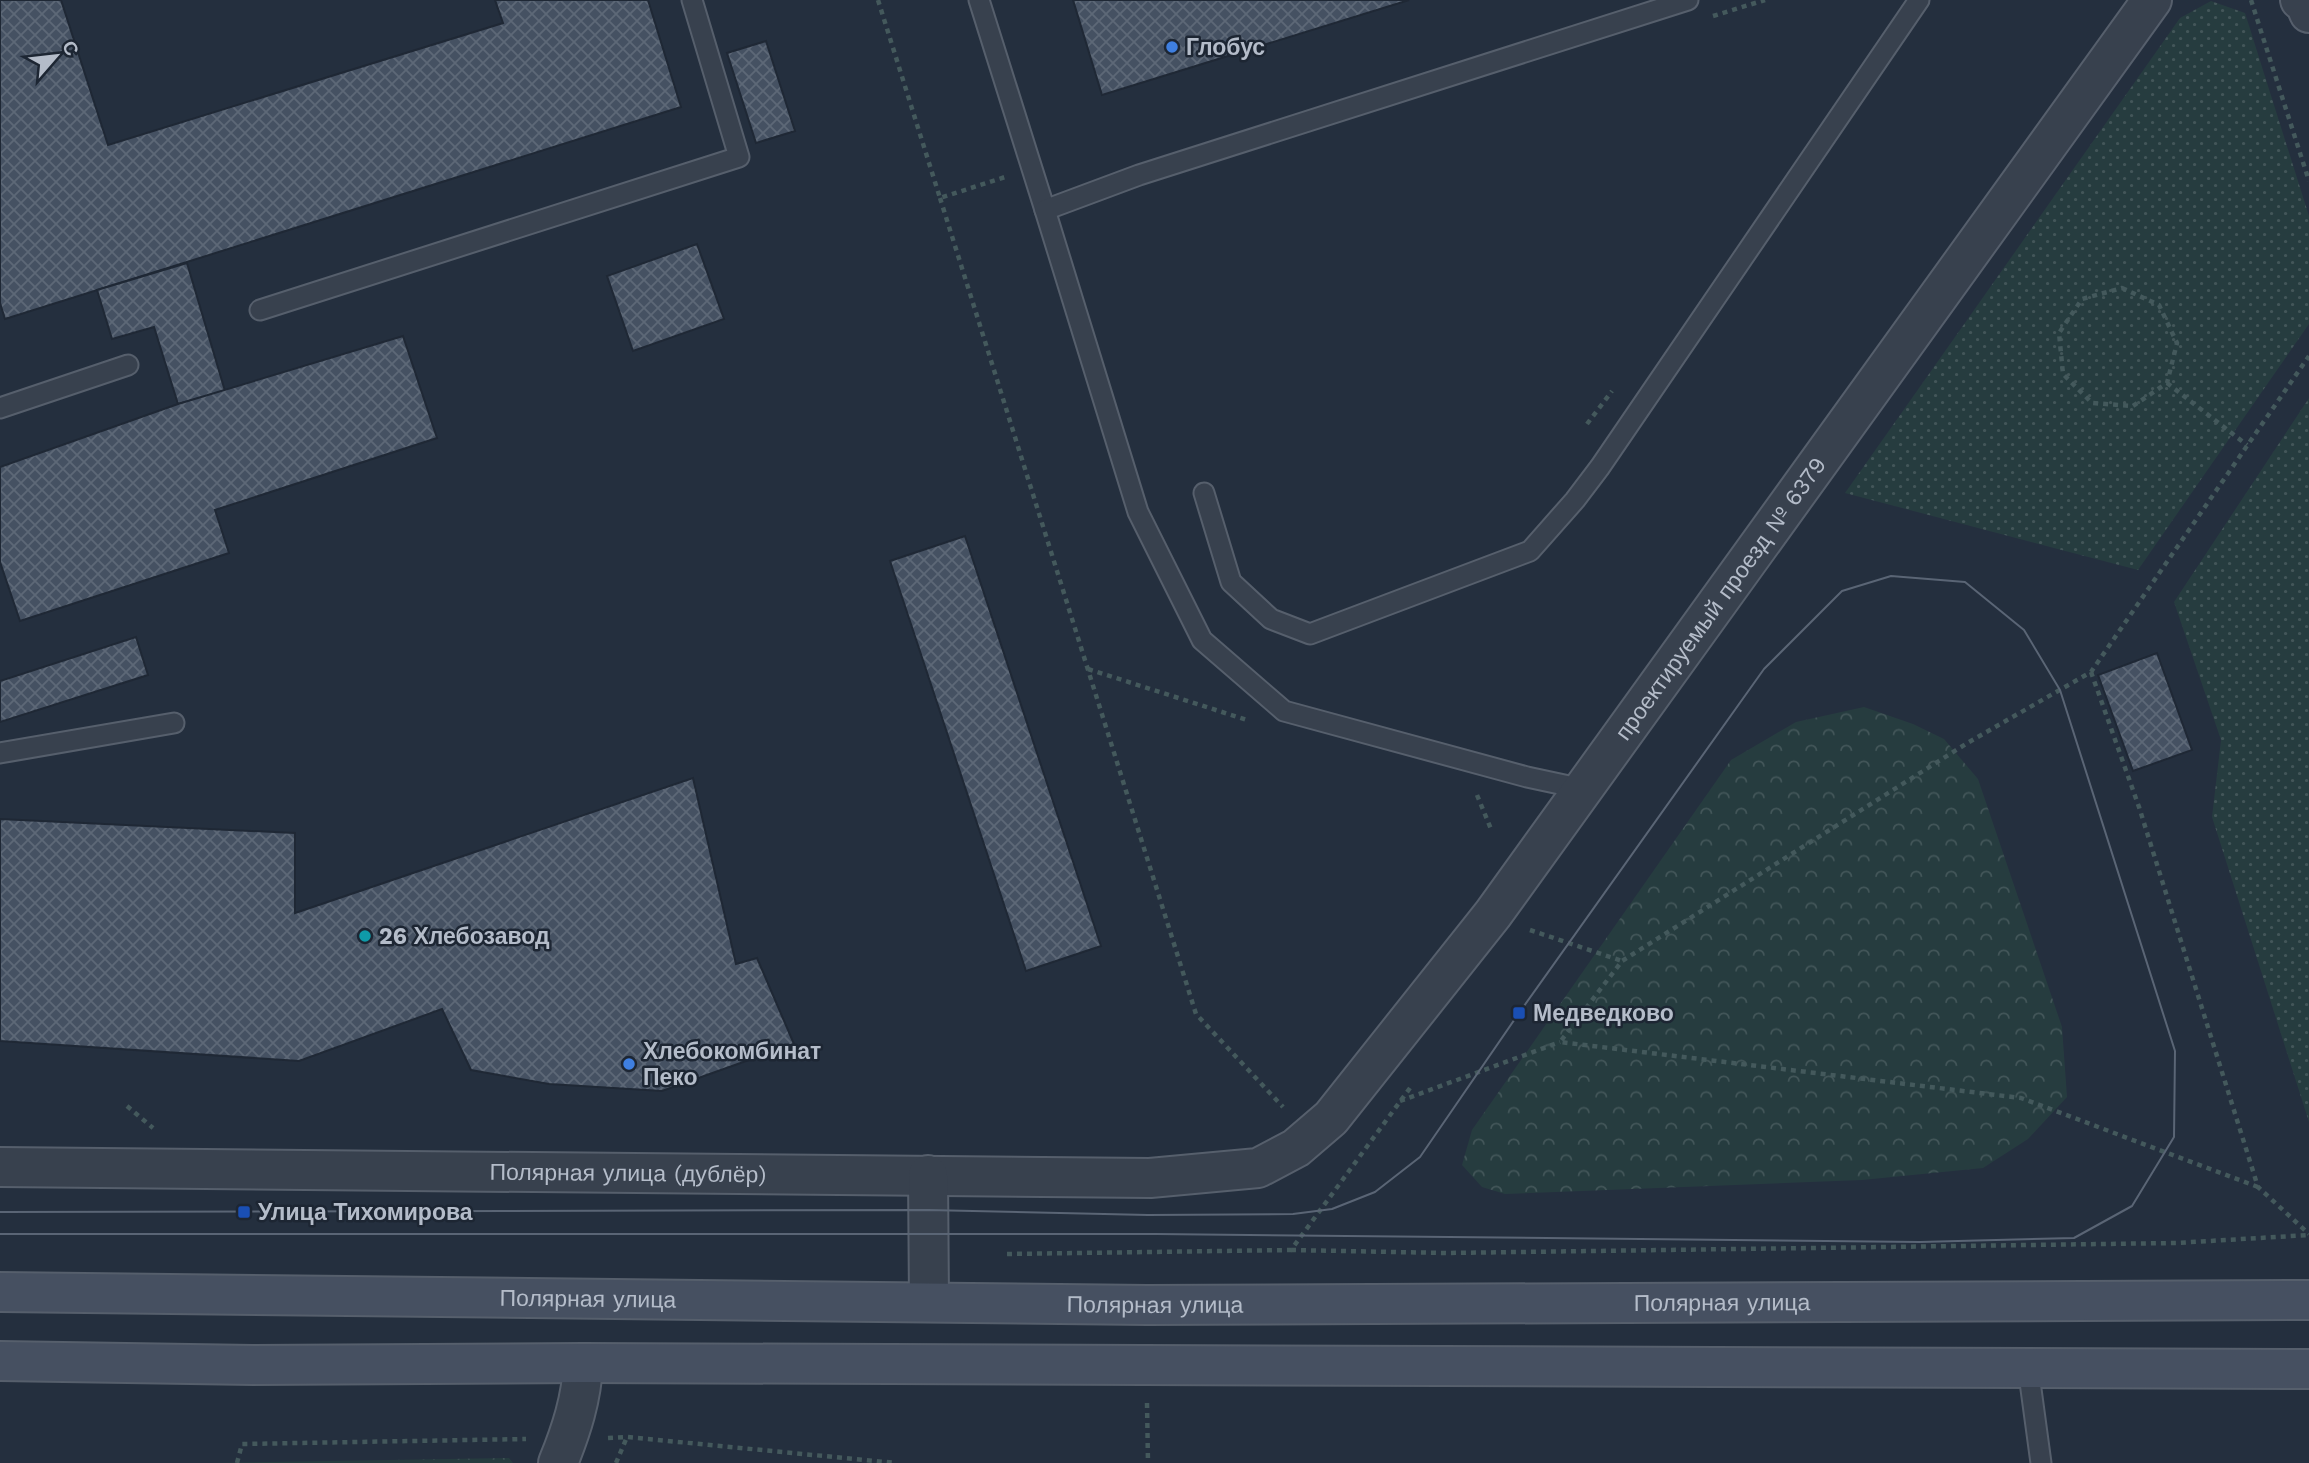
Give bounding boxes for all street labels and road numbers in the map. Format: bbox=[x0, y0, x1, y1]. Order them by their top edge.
street label: проектируемый проезд № 6379 bbox=[1610, 452, 1832, 746]
street label: Полярная улица (дублёр) bbox=[489, 1159, 767, 1188]
street label: Полярная улица bbox=[500, 1285, 677, 1314]
street label: Полярная улица bbox=[1634, 1289, 1810, 1317]
street label: Полярная улица bbox=[1066, 1291, 1243, 1319]

